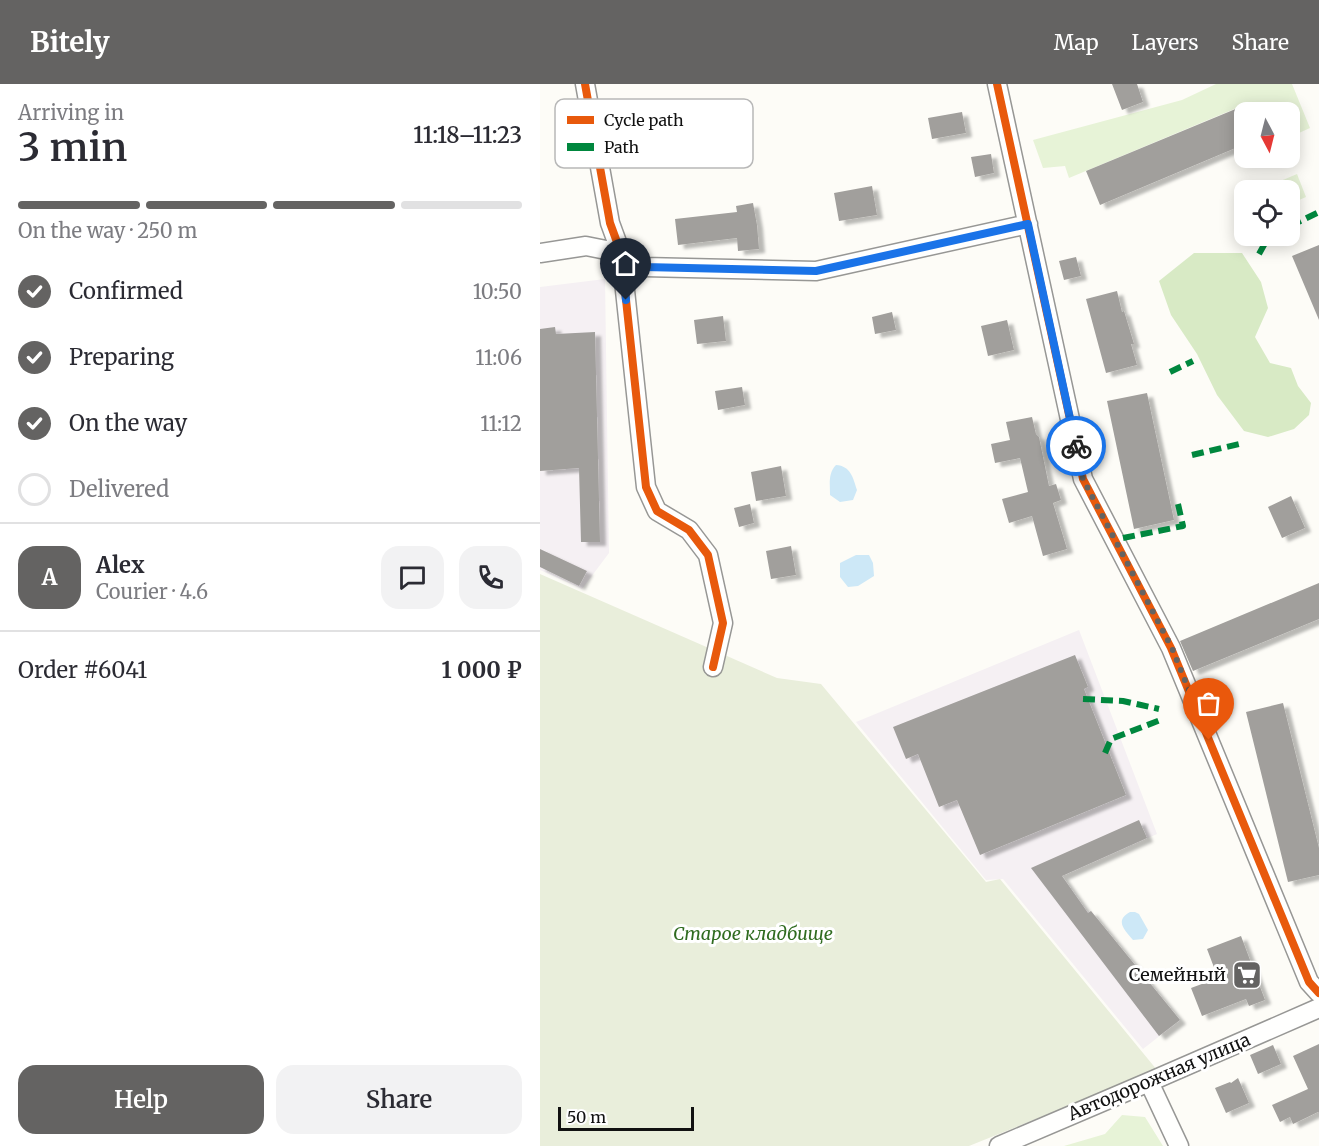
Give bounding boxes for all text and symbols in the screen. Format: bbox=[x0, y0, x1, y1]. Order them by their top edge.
text: Bitely bbox=[30, 24, 110, 60]
text: Map bbox=[1054, 29, 1099, 56]
text: Layers bbox=[1132, 29, 1199, 56]
text: Share bbox=[1232, 29, 1289, 56]
legend bbox=[555, 99, 753, 168]
text: Arriving in bbox=[18, 100, 124, 125]
north arrow bbox=[1234, 102, 1300, 168]
map controls bbox=[1234, 102, 1300, 246]
text: Cycle path bbox=[604, 110, 684, 130]
text: 11:18–11:23 bbox=[413, 121, 522, 149]
text: 3 min bbox=[18, 123, 127, 172]
text: Path bbox=[604, 137, 640, 157]
button: locate bbox=[1234, 180, 1300, 246]
text: On the way · 250 m bbox=[18, 218, 197, 243]
pin bbox=[600, 238, 651, 300]
icon: home bbox=[609, 247, 642, 280]
icon: check bbox=[18, 275, 51, 308]
text: Confirmed bbox=[69, 277, 183, 305]
text: 10:50 bbox=[473, 279, 522, 304]
icon: check bbox=[18, 341, 51, 374]
text: Preparing bbox=[69, 343, 174, 371]
text: 11:06 bbox=[475, 345, 522, 370]
icon: check bbox=[18, 407, 51, 440]
text: On the way bbox=[69, 409, 187, 437]
text: 11:12 bbox=[480, 411, 522, 436]
courier bbox=[1046, 416, 1106, 476]
icon: bike bbox=[1060, 430, 1093, 463]
text: Delivered bbox=[69, 475, 169, 503]
button: chat bbox=[381, 546, 444, 609]
button: phone bbox=[459, 546, 522, 609]
text: Alex bbox=[96, 551, 145, 579]
text: A bbox=[42, 563, 57, 591]
text: Courier · 4.6 bbox=[96, 579, 208, 604]
text: Order #6041 bbox=[18, 656, 147, 684]
text: 1 000 ₽ bbox=[442, 656, 522, 684]
pin bbox=[1183, 678, 1234, 740]
icon: bag bbox=[1192, 687, 1225, 720]
park label: Старое кладбище bbox=[673, 922, 833, 945]
supermarket icon: Семейный bbox=[1231, 959, 1263, 991]
place label: Семейный bbox=[1129, 963, 1226, 986]
street label: Автодорожная улица bbox=[1063, 1028, 1254, 1126]
button: Help bbox=[18, 1065, 264, 1134]
button: Share bbox=[276, 1065, 522, 1134]
scale bar bbox=[558, 1104, 694, 1132]
text: 50 m bbox=[567, 1107, 606, 1127]

